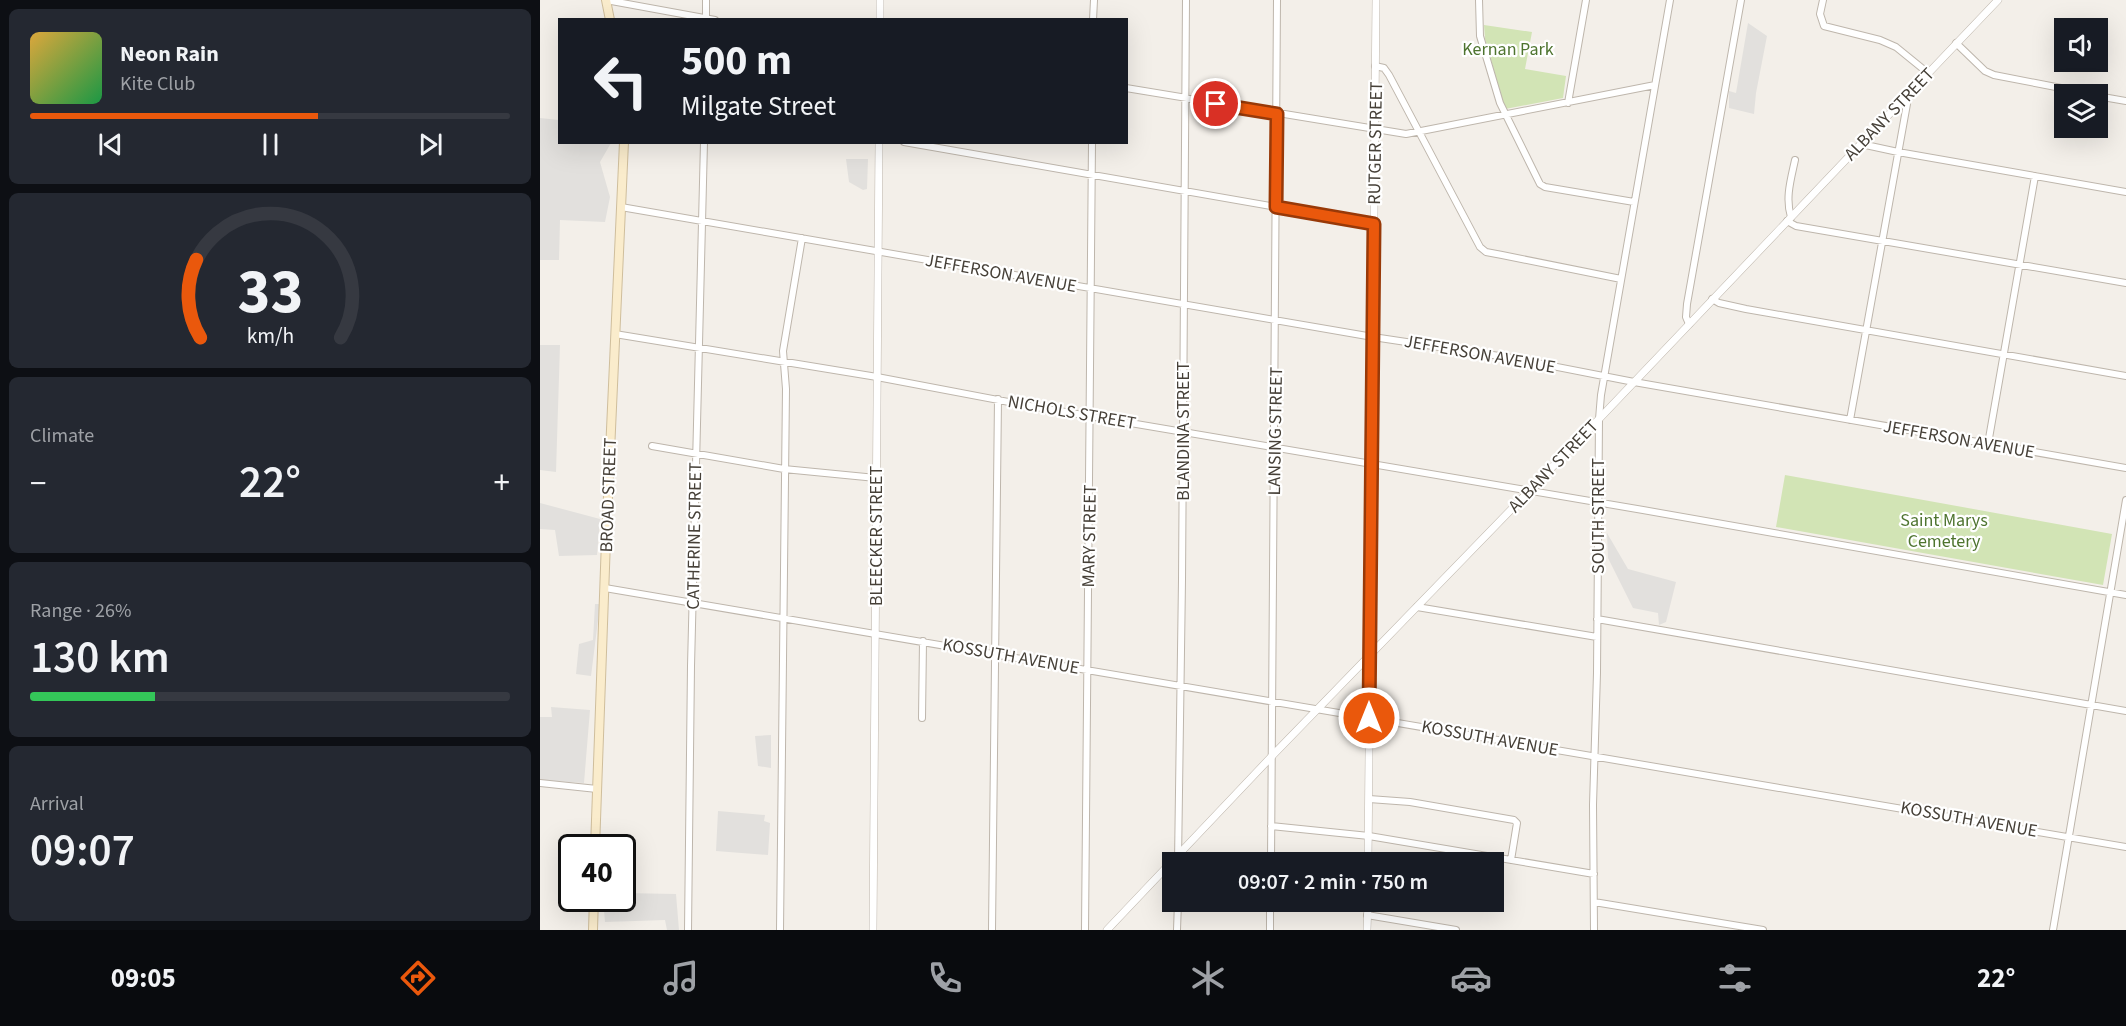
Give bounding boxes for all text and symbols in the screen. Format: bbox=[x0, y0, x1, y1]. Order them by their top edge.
map controls bbox=[2054, 18, 2108, 138]
button: sound bbox=[2054, 18, 2108, 72]
text: 500 m bbox=[681, 31, 792, 91]
park label: Kernan Park bbox=[1462, 37, 1554, 62]
text: Neon Rain bbox=[120, 38, 219, 70]
icon: left bbox=[582, 42, 660, 120]
street label: ALBANY STREET bbox=[1839, 62, 1940, 166]
text: Kite Club bbox=[120, 70, 195, 98]
pin bbox=[1190, 78, 1241, 129]
street label: RUTGER STREET bbox=[1362, 81, 1389, 205]
button: layers bbox=[2054, 84, 2108, 138]
text: Milgate Street bbox=[681, 87, 836, 126]
icon: arrive bbox=[1199, 87, 1232, 120]
icon: previous bbox=[94, 128, 127, 161]
icon: pause bbox=[254, 128, 287, 161]
icon: next bbox=[414, 128, 447, 161]
text: 33 bbox=[237, 248, 303, 337]
street label: JEFFERSON AVENUE bbox=[923, 248, 1079, 299]
text: km/h bbox=[246, 321, 294, 352]
street label: JEFFERSON AVENUE bbox=[1402, 329, 1558, 380]
street label: BLANDINA STREET bbox=[1171, 361, 1196, 501]
street label: LANSING STREET bbox=[1262, 366, 1289, 496]
street label: NICHOLS STREET bbox=[1006, 389, 1138, 436]
street label: ALBANY STREET bbox=[1503, 414, 1604, 518]
street label: JEFFERSON AVENUE bbox=[1881, 414, 2037, 465]
text: Climate bbox=[30, 422, 94, 450]
street label: BROAD STREET bbox=[594, 437, 623, 553]
text: 22° bbox=[239, 451, 301, 515]
street label: SOUTH STREET bbox=[1586, 458, 1611, 574]
text: − bbox=[30, 460, 46, 507]
text: + bbox=[494, 460, 510, 507]
street label: CATHERINE STREET bbox=[681, 462, 708, 610]
street label: BLEECKER STREET bbox=[864, 466, 889, 606]
street label: MARY STREET bbox=[1076, 484, 1103, 588]
park label: Saint Marys Cemetery bbox=[1900, 508, 1988, 554]
text: Range · 26% bbox=[30, 597, 131, 625]
text: 130 km bbox=[30, 626, 170, 690]
street label: KOSSUTH AVENUE bbox=[940, 632, 1081, 681]
position arrow bbox=[1337, 686, 1401, 750]
street label: KOSSUTH AVENUE bbox=[1419, 714, 1560, 763]
text: Arrival bbox=[30, 790, 84, 818]
street label: KOSSUTH AVENUE bbox=[1898, 795, 2039, 844]
text: 09:07 bbox=[30, 819, 135, 883]
speed limit sign: 40 bbox=[558, 834, 636, 912]
text: 09:07 · 2 min · 750 m bbox=[1238, 866, 1428, 898]
icon: directions bbox=[397, 957, 439, 999]
icon: music bbox=[660, 957, 702, 999]
icon: phone bbox=[924, 957, 966, 999]
icon: climate bbox=[1187, 957, 1229, 999]
icon: car bbox=[1450, 957, 1492, 999]
icon: filters bbox=[1714, 957, 1756, 999]
text: 09:05 bbox=[111, 959, 176, 998]
text: 22° bbox=[1977, 959, 2015, 998]

